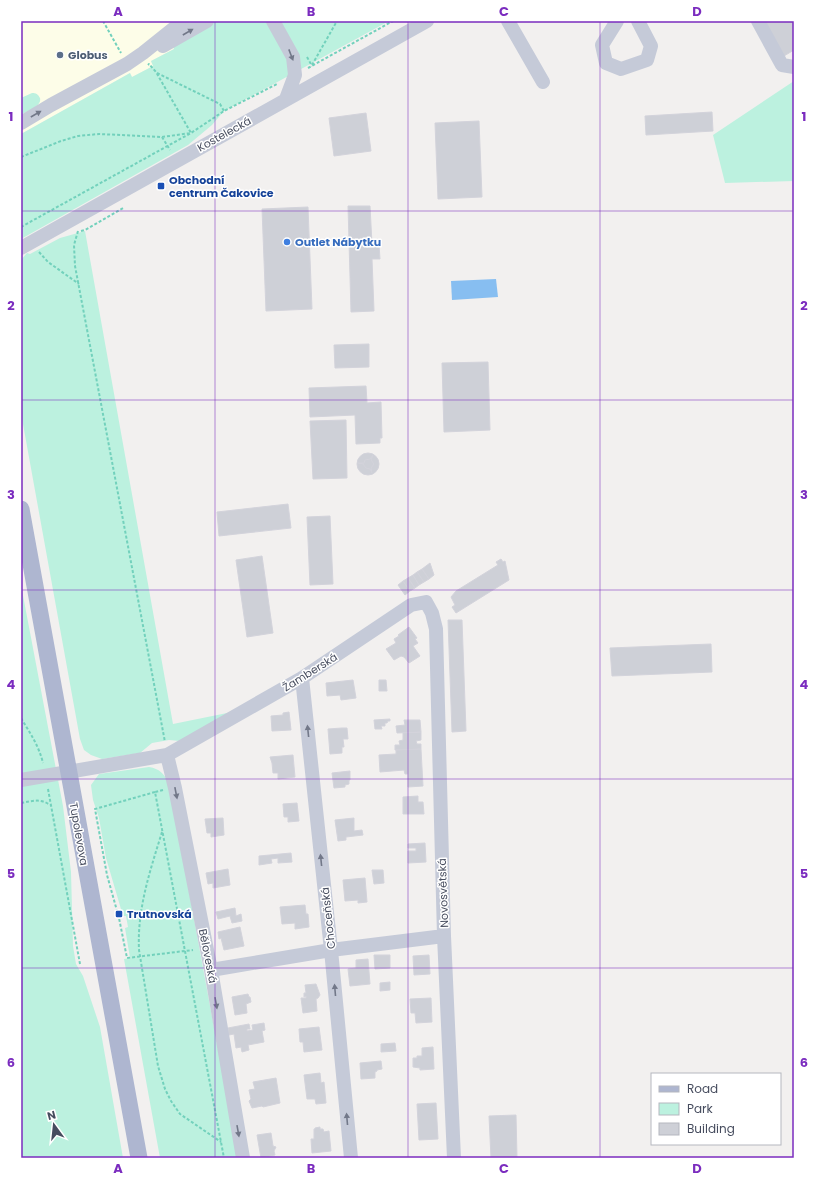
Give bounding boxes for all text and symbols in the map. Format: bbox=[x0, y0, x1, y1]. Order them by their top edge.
text: A bbox=[113, 2, 123, 21]
text: B bbox=[307, 2, 316, 21]
text: C bbox=[499, 2, 509, 21]
text: D bbox=[692, 2, 702, 21]
one-way arrow bbox=[182, 28, 194, 35]
place label: Globus bbox=[68, 47, 108, 63]
marker: Globus bbox=[55, 50, 65, 60]
one-way arrow bbox=[288, 50, 294, 62]
text: 1 bbox=[9, 107, 13, 126]
text: 1 bbox=[802, 107, 806, 126]
one-way arrow bbox=[30, 111, 42, 118]
street label: Kostelecká bbox=[194, 113, 254, 155]
place label: Obchodní centrum Čakovice bbox=[169, 172, 274, 201]
marker: Obchodní centrum Čakovice bbox=[156, 181, 166, 191]
place label: Outlet Nábytku bbox=[295, 234, 381, 250]
marker: Outlet Nábytku bbox=[282, 237, 292, 247]
text: 2 bbox=[7, 296, 15, 315]
text: 2 bbox=[800, 296, 808, 315]
text: 3 bbox=[7, 485, 15, 504]
text: 3 bbox=[800, 485, 808, 504]
street label: Žamberská bbox=[280, 649, 340, 695]
text: 4 bbox=[7, 675, 16, 694]
text: 4 bbox=[800, 675, 809, 694]
one-way arrow bbox=[305, 725, 311, 737]
one-way arrow bbox=[174, 787, 180, 799]
street label: Tupolevova bbox=[66, 801, 92, 867]
one-way arrow bbox=[318, 854, 325, 866]
street label: Novosvětská bbox=[434, 858, 452, 928]
text: 5 bbox=[7, 864, 15, 883]
text: 5 bbox=[800, 864, 808, 883]
street label: Choceňská bbox=[317, 886, 339, 950]
place label: Trutnovská bbox=[127, 906, 192, 922]
marker: Trutnovská bbox=[114, 909, 124, 919]
street label: Běloveská bbox=[195, 927, 221, 985]
one-way arrow bbox=[331, 984, 338, 996]
one-way arrow bbox=[214, 997, 220, 1009]
text: 6 bbox=[7, 1053, 15, 1072]
text: 6 bbox=[800, 1053, 808, 1072]
legend bbox=[651, 1073, 781, 1145]
text: Road bbox=[687, 1080, 718, 1097]
text: Park bbox=[687, 1100, 714, 1117]
north arrow bbox=[34, 1105, 74, 1145]
text: N bbox=[45, 1107, 57, 1124]
one-way arrow bbox=[344, 1113, 350, 1125]
text: Building bbox=[687, 1120, 735, 1137]
one-way arrow bbox=[235, 1125, 241, 1137]
text: A bbox=[113, 1159, 123, 1178]
text: B bbox=[307, 1159, 316, 1178]
text: C bbox=[499, 1159, 509, 1178]
text: D bbox=[692, 1159, 702, 1178]

